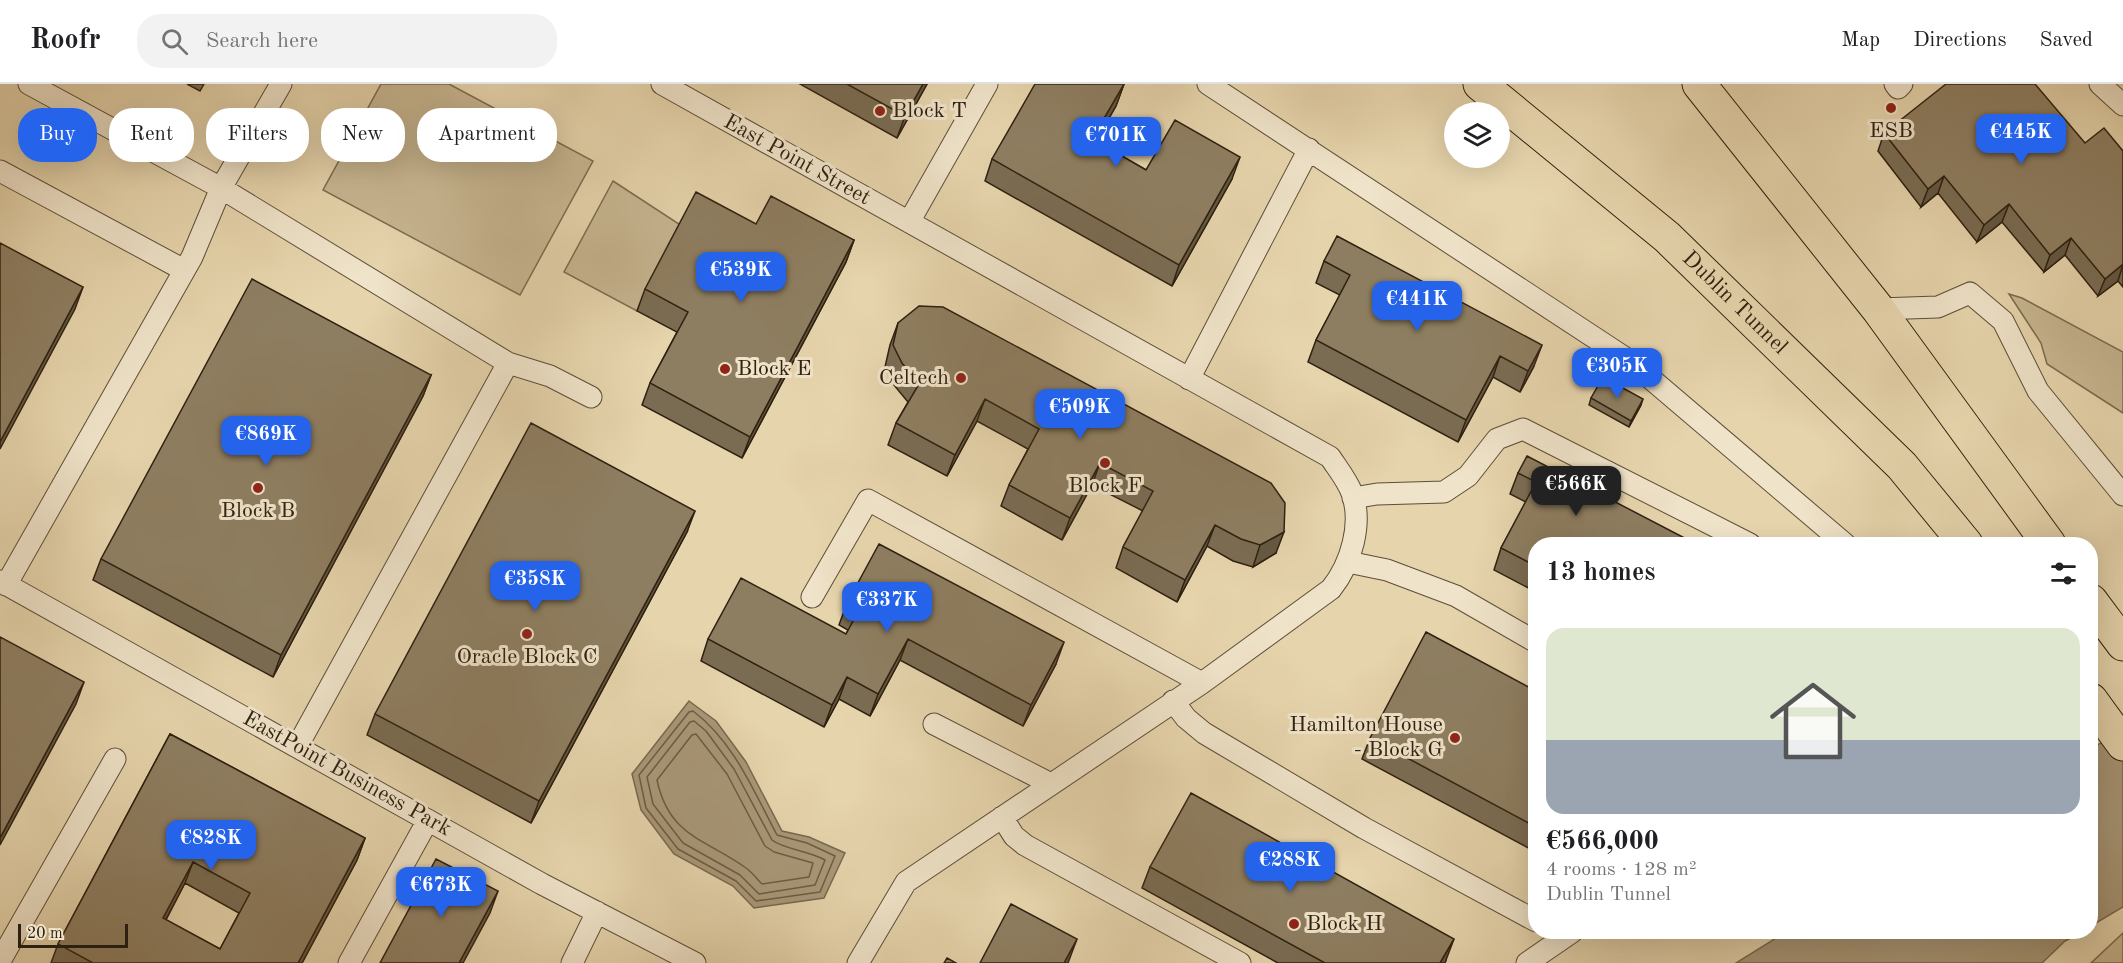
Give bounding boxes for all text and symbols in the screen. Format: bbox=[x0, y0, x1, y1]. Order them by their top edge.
search box bbox=[137, 14, 557, 68]
icon: search bbox=[158, 25, 191, 58]
text: Roofr bbox=[30, 27, 101, 55]
text: Search here bbox=[206, 30, 318, 52]
text: Map bbox=[1841, 30, 1880, 51]
text: Directions bbox=[1913, 30, 2007, 51]
text: Saved bbox=[2040, 30, 2093, 51]
place label: Block T bbox=[892, 100, 967, 122]
marker: ESB bbox=[1884, 101, 1898, 115]
map controls bbox=[1444, 102, 1510, 168]
button: layers bbox=[1444, 102, 1510, 168]
marker: Block T bbox=[873, 104, 887, 118]
chip: Buy bbox=[18, 108, 97, 162]
chip: Rent bbox=[109, 108, 194, 162]
chip: Filters bbox=[206, 108, 309, 162]
chip: New bbox=[321, 108, 405, 162]
chip: Apartment bbox=[417, 108, 557, 162]
street label: East Point Street bbox=[720, 111, 874, 209]
pin: €445K bbox=[1979, 114, 2063, 165]
pin: €701K bbox=[1074, 117, 1158, 168]
place label: ESB bbox=[1869, 120, 1913, 142]
text: €445K bbox=[1990, 123, 2052, 143]
text: €701K bbox=[1085, 126, 1147, 146]
street label: Dublin Tunnel bbox=[1678, 247, 1792, 359]
pin: €539K bbox=[699, 252, 783, 303]
text: €539K bbox=[710, 261, 772, 281]
pin: €441K bbox=[1375, 281, 1459, 332]
text: €441K bbox=[1386, 290, 1448, 310]
pin: €305K bbox=[1575, 348, 1659, 399]
text: €305K bbox=[1586, 357, 1648, 377]
place label: Block E bbox=[737, 358, 811, 380]
marker: Block E bbox=[718, 362, 732, 376]
place label: Celtech bbox=[879, 367, 949, 389]
marker: Celtech bbox=[954, 371, 968, 385]
pin: €509K bbox=[1038, 389, 1122, 440]
text: €509K bbox=[1049, 398, 1111, 418]
pin: €869K bbox=[224, 416, 308, 467]
text: €869K bbox=[235, 425, 297, 445]
marker: Block F bbox=[1098, 456, 1112, 470]
pin: €566K bbox=[1534, 466, 1618, 517]
place label: Block F bbox=[1068, 475, 1142, 497]
text: €566K bbox=[1545, 475, 1607, 495]
marker: Block B bbox=[251, 481, 265, 495]
place label: Block B bbox=[221, 500, 295, 522]
icon: filters bbox=[2047, 557, 2080, 590]
text: 13 homes bbox=[1546, 560, 1655, 586]
pin: €358K bbox=[493, 561, 577, 612]
text: €358K bbox=[504, 570, 566, 590]
pin: €337K bbox=[845, 582, 929, 633]
text: €337K bbox=[856, 591, 918, 611]
marker: Oracle Block C bbox=[520, 627, 534, 641]
place label: Oracle Block C bbox=[456, 646, 598, 668]
icon: home bbox=[1759, 667, 1867, 775]
street label: EastPoint Business Park bbox=[239, 707, 455, 841]
place label: Hamilton House - Block G bbox=[1289, 714, 1443, 761]
marker: Hamilton House - Block G bbox=[1448, 731, 1462, 745]
pin: €828K bbox=[169, 820, 253, 871]
text: €828K bbox=[180, 829, 242, 849]
text: €566,000 bbox=[1546, 829, 1659, 855]
pin: €288K bbox=[1248, 842, 1332, 893]
text: €288K bbox=[1259, 851, 1321, 871]
text: 4 rooms · 128 m² bbox=[1546, 860, 1696, 880]
pin: €673K bbox=[399, 867, 483, 918]
text: €673K bbox=[410, 876, 472, 896]
text: Dublin Tunnel bbox=[1546, 885, 1671, 905]
place label: Block H bbox=[1306, 913, 1383, 935]
marker: Block H bbox=[1287, 917, 1301, 931]
scale bar bbox=[18, 921, 128, 948]
text: 20 m bbox=[27, 926, 63, 942]

